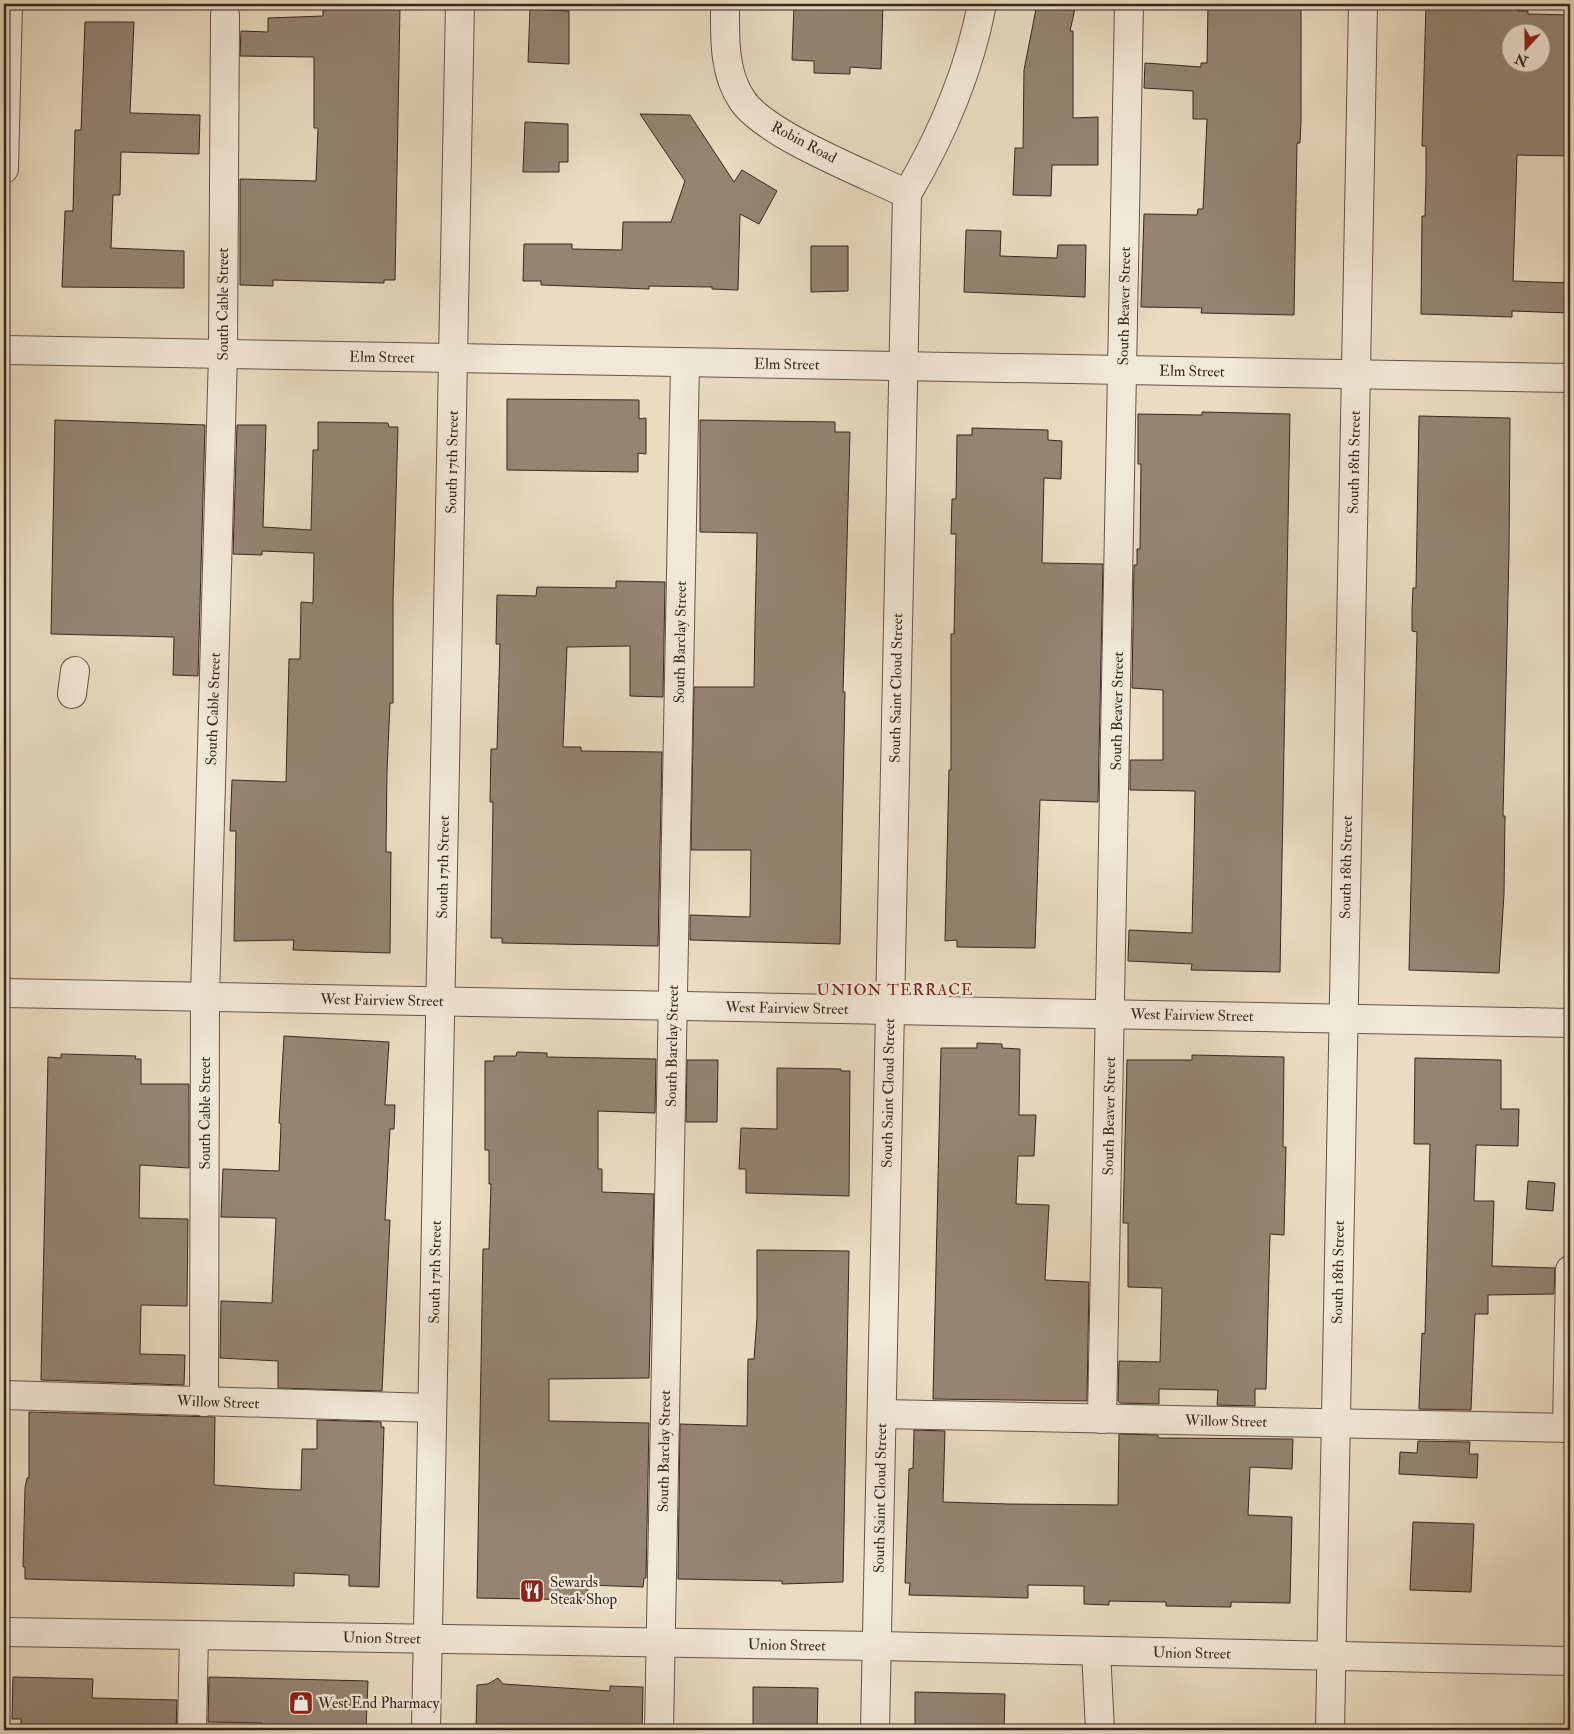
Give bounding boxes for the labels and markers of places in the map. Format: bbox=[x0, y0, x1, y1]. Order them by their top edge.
place label: Sewards Steak Shop bbox=[550, 1573, 617, 1610]
restaurant icon: Sewards Steak Shop bbox=[519, 1578, 545, 1604]
shop icon: West End Pharmacy bbox=[288, 1690, 314, 1716]
place label: West End Pharmacy bbox=[317, 1694, 440, 1713]

